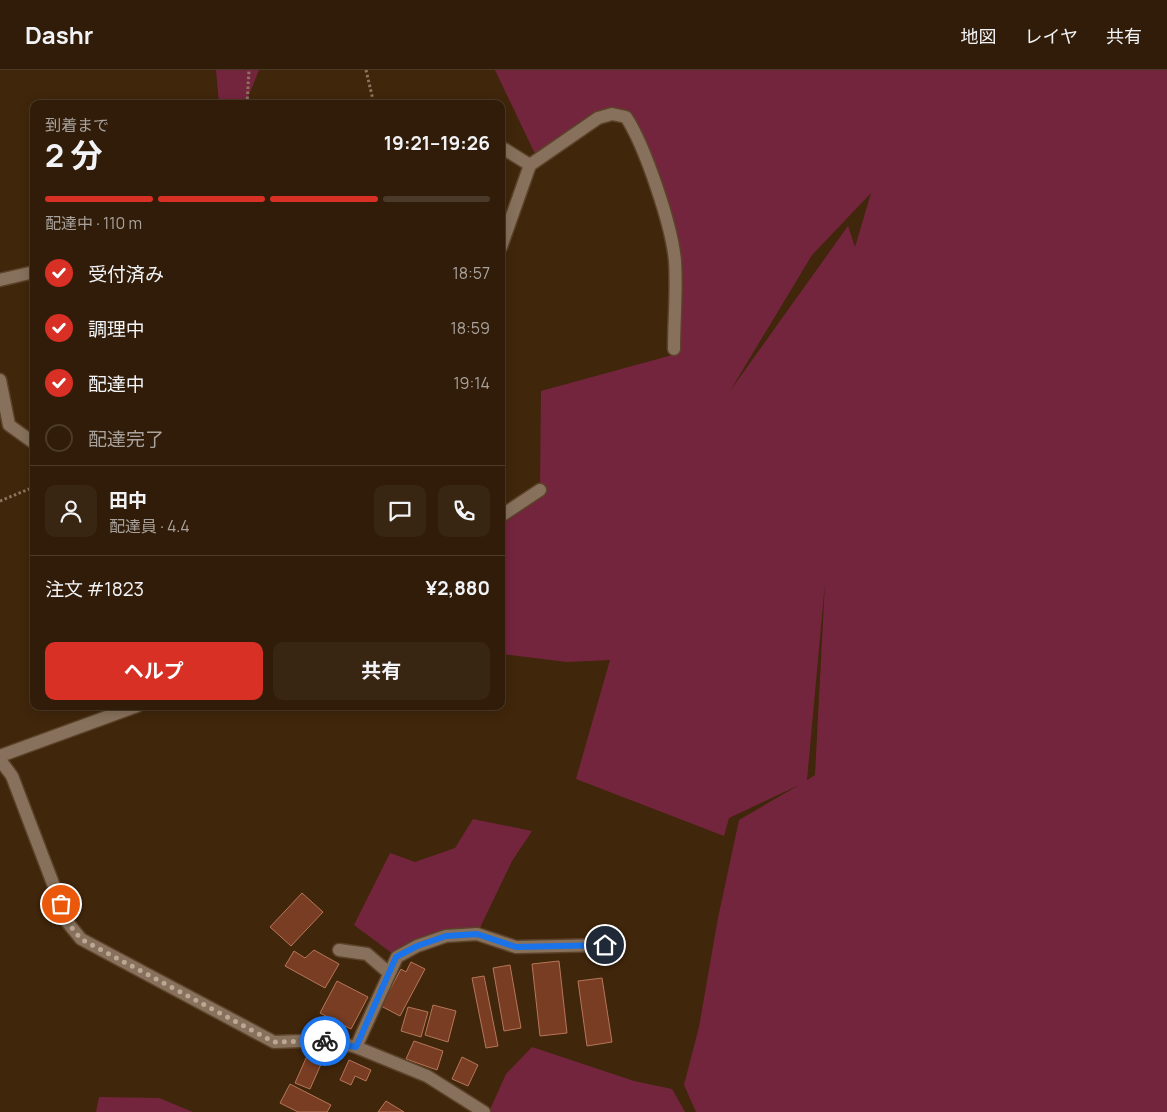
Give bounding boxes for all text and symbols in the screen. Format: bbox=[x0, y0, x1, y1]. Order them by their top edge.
text: Dashr bbox=[25, 18, 93, 51]
text: 地図 bbox=[961, 24, 997, 48]
text: レイヤ bbox=[1025, 24, 1078, 48]
text: 共有 bbox=[1106, 24, 1142, 48]
text: 到着まで bbox=[45, 114, 109, 136]
text: 19:21–19:26 bbox=[384, 130, 490, 156]
text: 2 分 bbox=[45, 133, 102, 177]
text: 配達中 · 110 m bbox=[45, 212, 142, 234]
icon: check bbox=[45, 259, 73, 287]
text: 受付済み bbox=[88, 261, 164, 287]
text: 18:57 bbox=[452, 262, 490, 284]
icon: check bbox=[45, 314, 73, 342]
text: 調理中 bbox=[88, 316, 145, 342]
text: 18:59 bbox=[451, 317, 490, 339]
icon: check bbox=[45, 369, 73, 397]
text: 配達中 bbox=[88, 371, 145, 397]
text: 19:14 bbox=[453, 372, 490, 394]
text: 配達完了 bbox=[88, 426, 164, 452]
button: person bbox=[45, 485, 97, 537]
button: chat bbox=[374, 485, 426, 537]
button: phone bbox=[438, 485, 490, 537]
text: 田中 bbox=[109, 487, 147, 513]
text: 配達員 · 4.4 bbox=[109, 515, 190, 537]
text: ¥2,880 bbox=[426, 575, 490, 601]
text: 注文 #1823 bbox=[45, 576, 144, 602]
button: ヘルプ bbox=[45, 642, 263, 700]
button: 共有 bbox=[273, 642, 490, 700]
pin bbox=[40, 883, 82, 925]
icon: bag bbox=[47, 890, 75, 918]
pin bbox=[584, 924, 626, 966]
icon: home bbox=[591, 931, 619, 959]
courier bbox=[300, 1016, 350, 1066]
icon: bike bbox=[311, 1027, 339, 1055]

